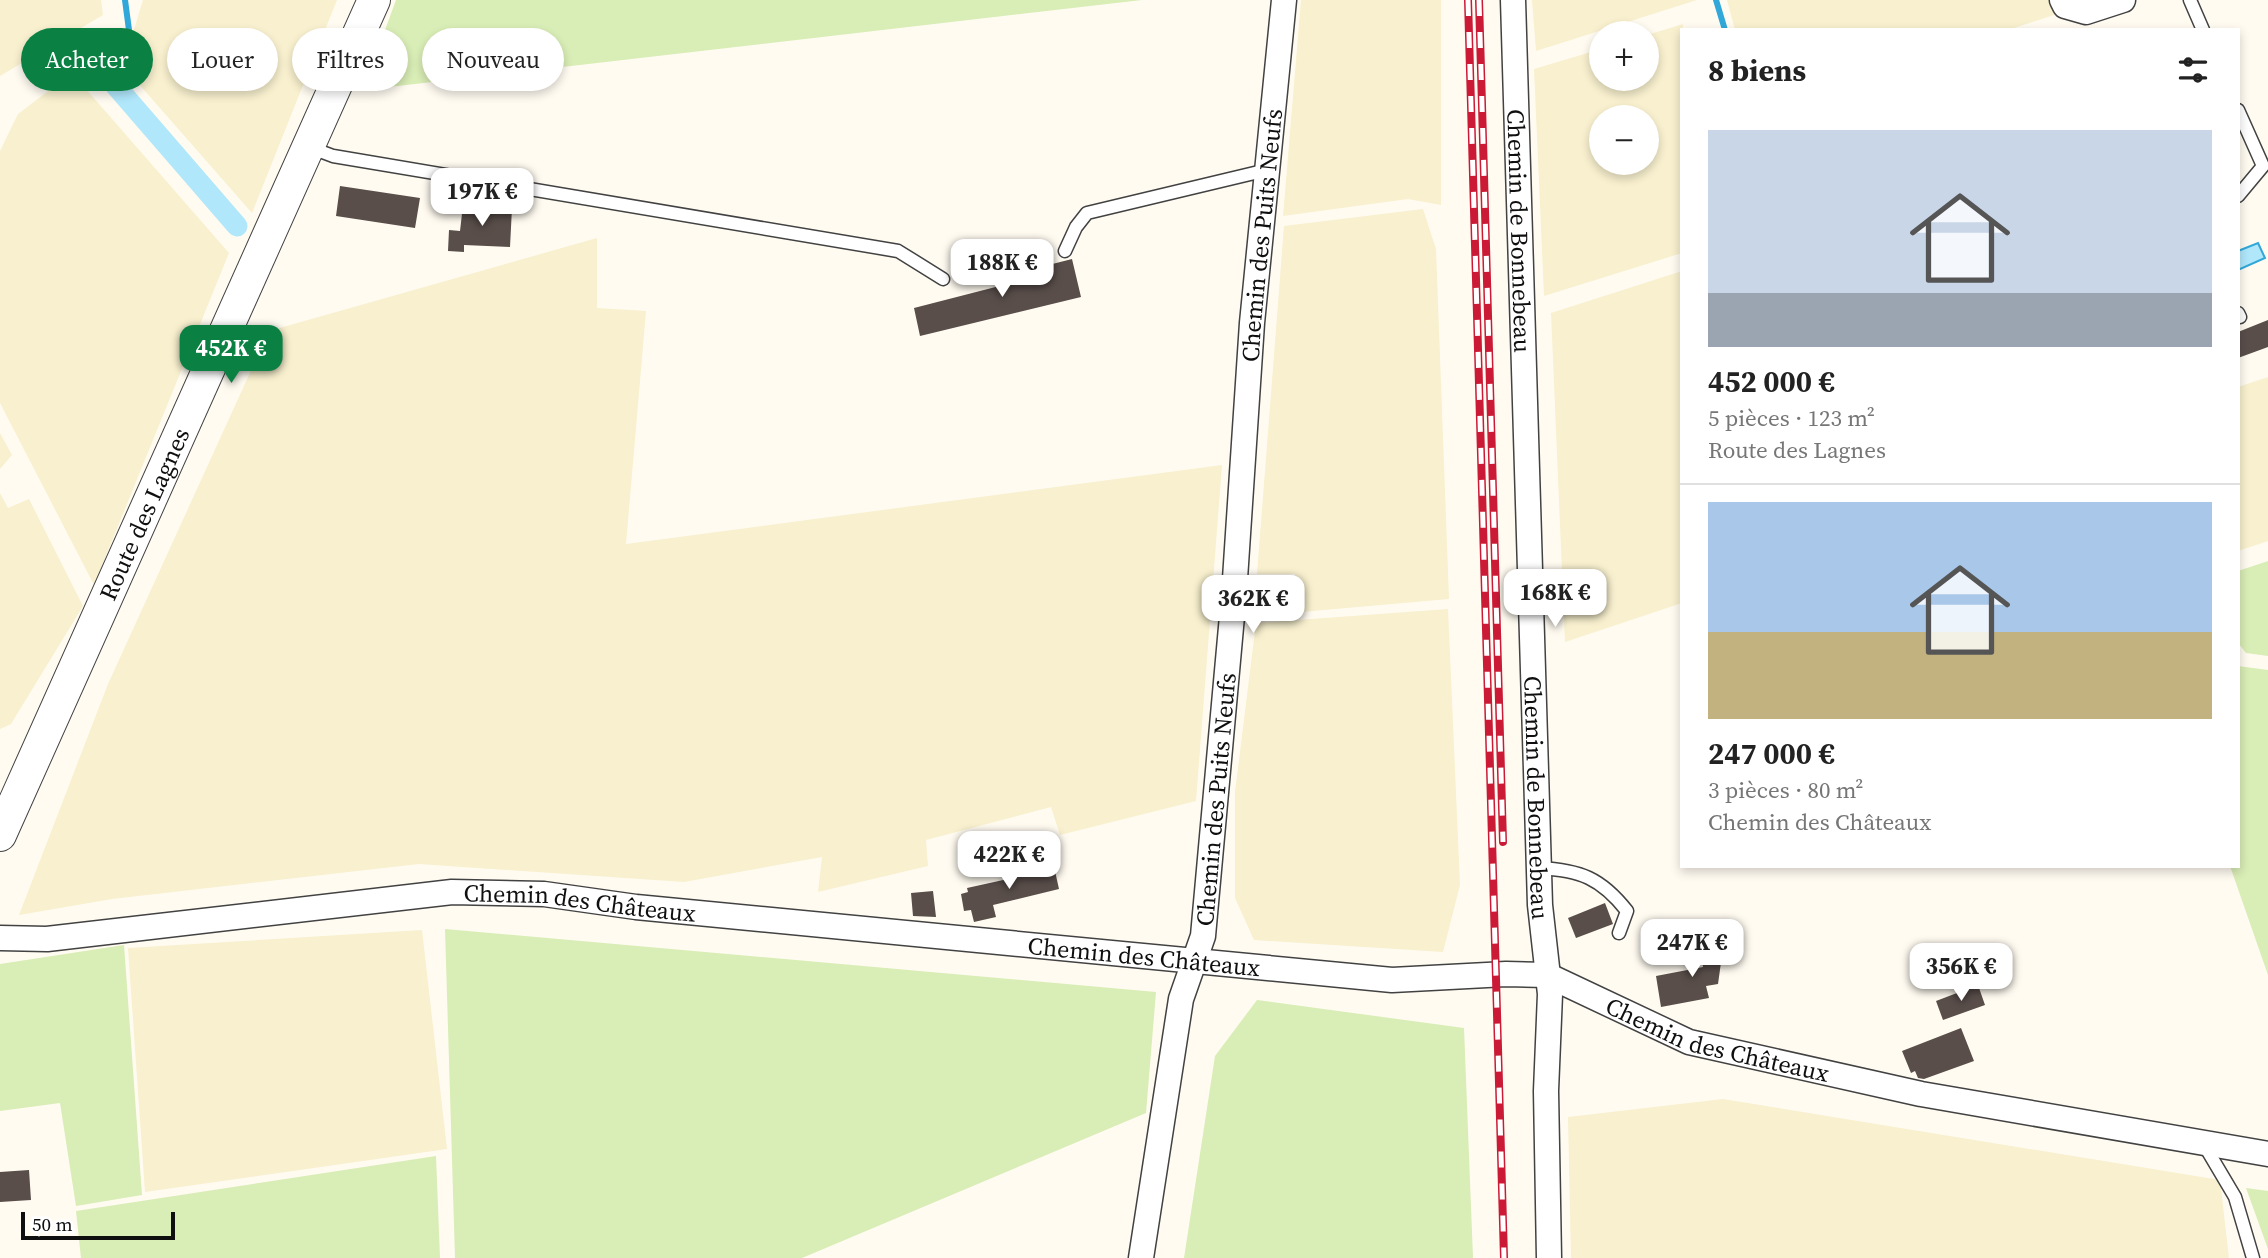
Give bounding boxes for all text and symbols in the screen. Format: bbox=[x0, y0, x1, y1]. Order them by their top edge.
map controls bbox=[1589, 21, 1659, 175]
button: + bbox=[1589, 21, 1659, 91]
chip: Acheter bbox=[21, 28, 153, 91]
chip: Louer bbox=[167, 28, 278, 91]
chip: Filtres bbox=[292, 28, 408, 91]
chip: Nouveau bbox=[422, 28, 564, 91]
text: 8 biens bbox=[1708, 50, 1806, 91]
icon: filters bbox=[2174, 51, 2212, 89]
button: − bbox=[1589, 105, 1659, 175]
street label: Chemin des Puits Neufs bbox=[1233, 107, 1290, 363]
street label: Chemin de Bonnebeau bbox=[1500, 109, 1540, 353]
pin: 197K € bbox=[425, 168, 539, 228]
text: 197K € bbox=[447, 175, 517, 207]
icon: home bbox=[1897, 175, 2023, 301]
pin: 188K € bbox=[945, 240, 1059, 299]
text: 188K € bbox=[967, 246, 1037, 278]
pin: 452K € bbox=[174, 326, 288, 385]
text: 452K € bbox=[196, 332, 266, 364]
text: 452 000 € bbox=[1708, 361, 1835, 402]
text: 5 pièces · 123 m² bbox=[1708, 402, 1875, 434]
street label: Route des Lagnes bbox=[91, 422, 197, 605]
text: Route des Lagnes bbox=[1708, 434, 1886, 466]
icon: home bbox=[1897, 547, 2023, 673]
pin: 168K € bbox=[1498, 570, 1612, 629]
pin: 362K € bbox=[1196, 576, 1310, 635]
text: 168K € bbox=[1520, 576, 1590, 608]
text: 362K € bbox=[1218, 582, 1288, 614]
street label: Chemin des Puits Neufs bbox=[1187, 671, 1243, 927]
street label: Chemin de Bonnebeau bbox=[1517, 675, 1558, 921]
text: 247 000 € bbox=[1708, 733, 1835, 774]
text: 3 pièces · 80 m² bbox=[1708, 774, 1863, 806]
text: Chemin des Châteaux bbox=[1708, 806, 1931, 838]
pin: 422K € bbox=[952, 832, 1066, 891]
text: 422K € bbox=[974, 838, 1044, 870]
street label: Chemin des Châteaux bbox=[463, 876, 698, 929]
pin: 247K € bbox=[1635, 920, 1749, 979]
text: 247K € bbox=[1657, 926, 1727, 958]
street label: Chemin des Châteaux bbox=[1026, 928, 1262, 984]
pin: 356K € bbox=[1904, 944, 2018, 1003]
text: 356K € bbox=[1926, 950, 1996, 982]
street label: Chemin des Châteaux bbox=[1601, 989, 1833, 1090]
scale bar bbox=[21, 1209, 175, 1241]
text: 50 m bbox=[32, 1211, 73, 1237]

